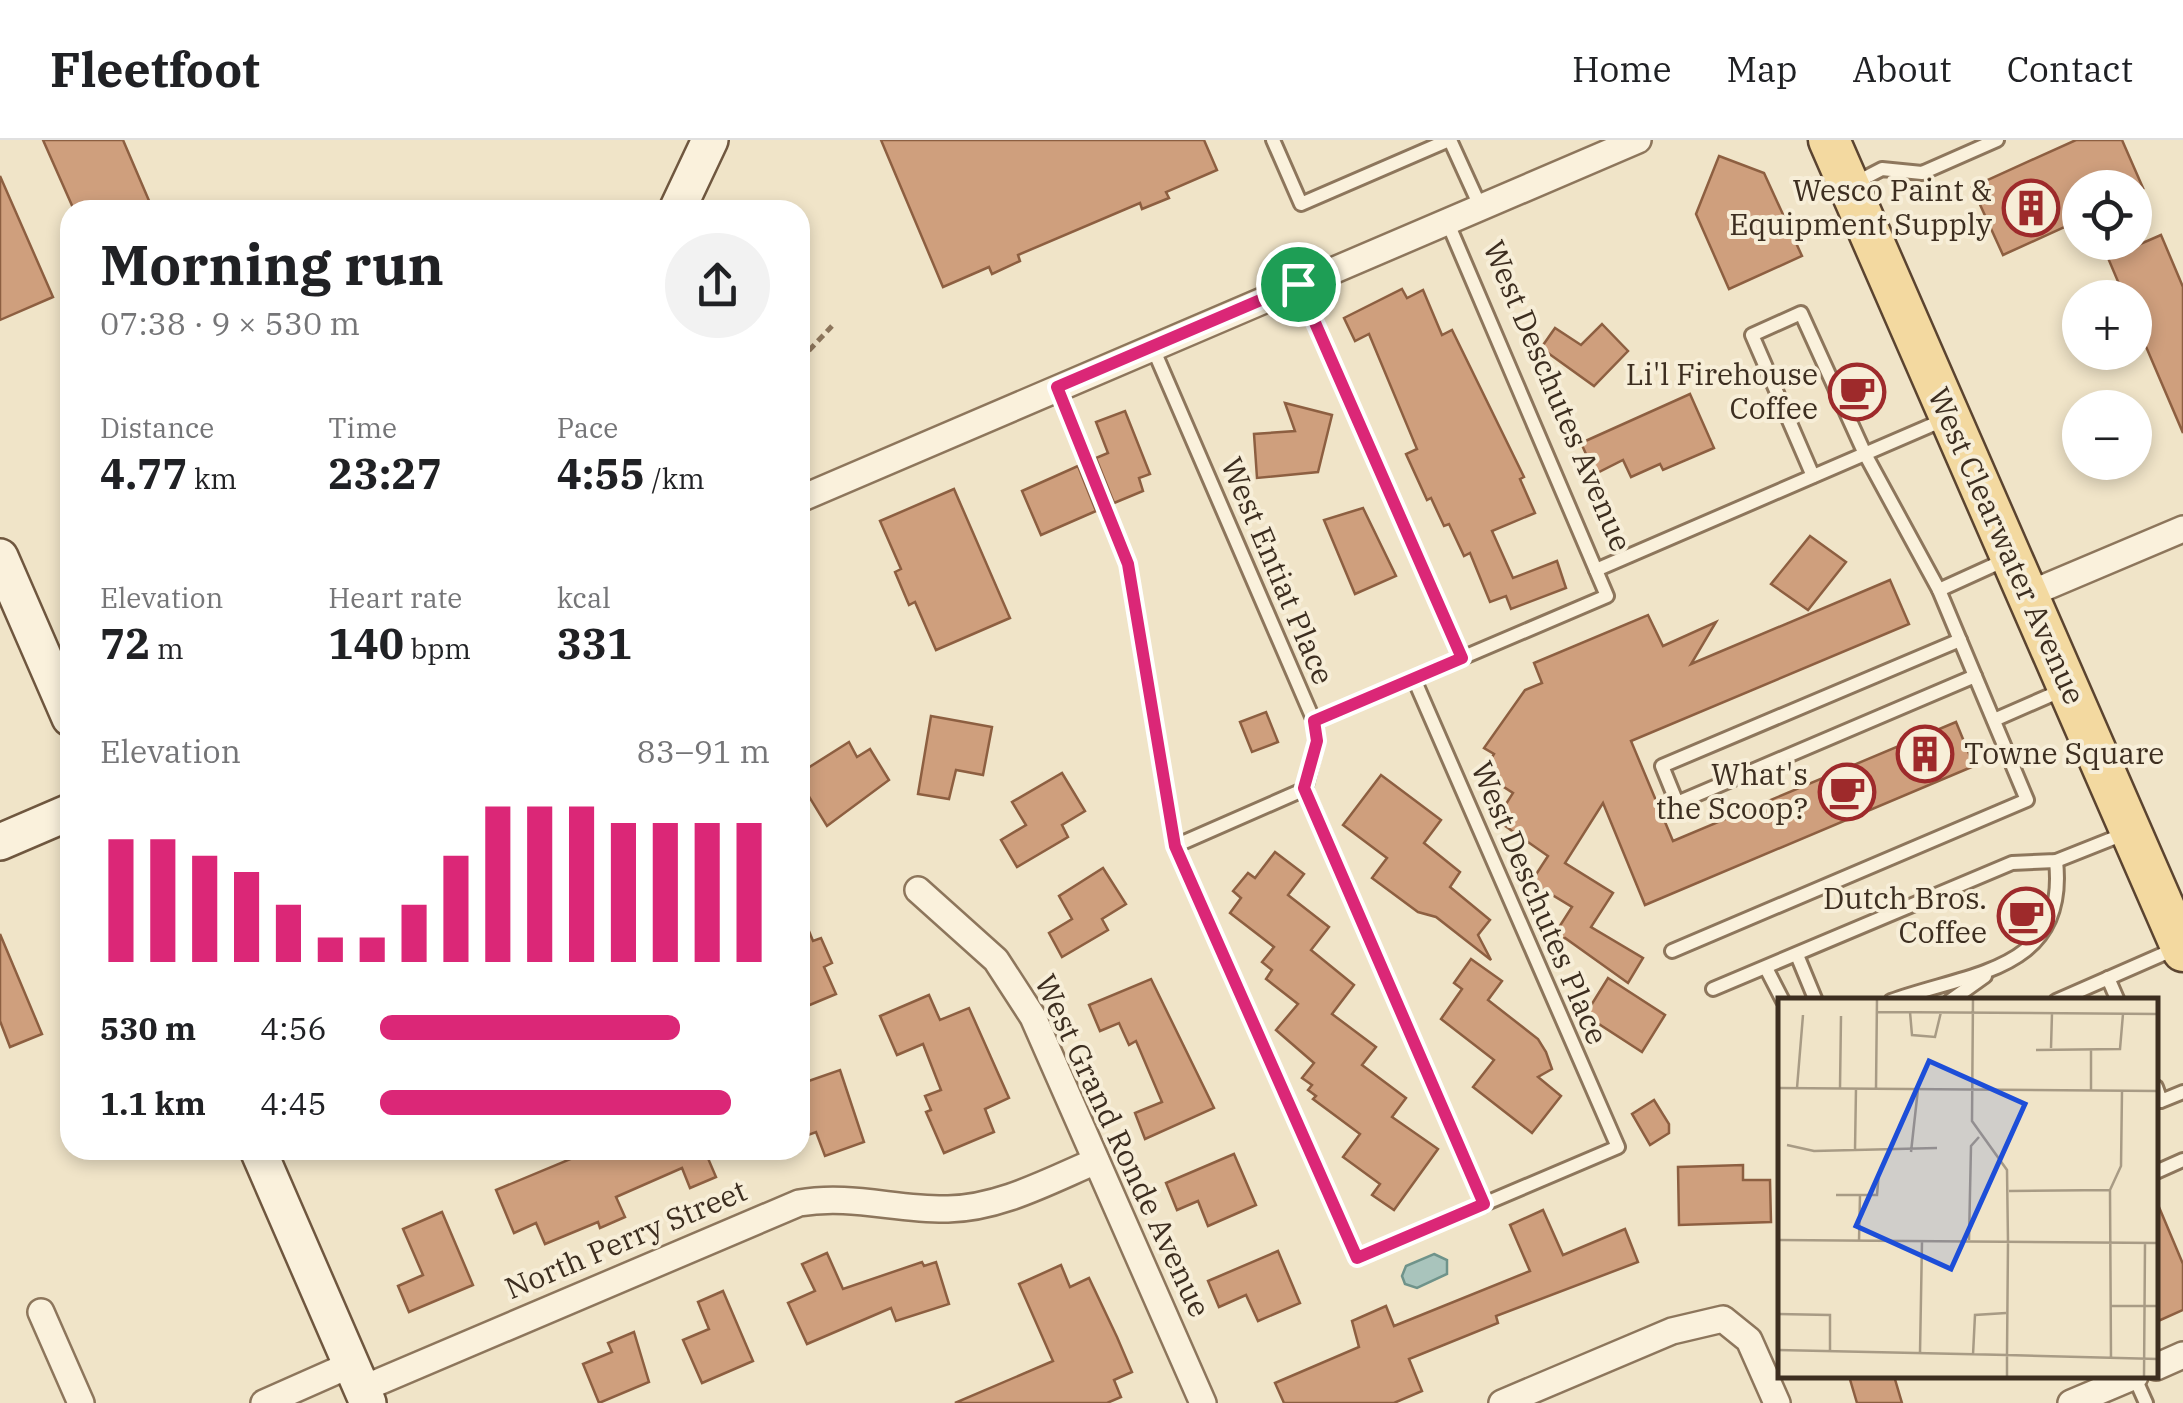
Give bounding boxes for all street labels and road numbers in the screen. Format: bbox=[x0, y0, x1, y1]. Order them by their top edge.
street label: West Deschutes Avenue bbox=[1475, 234, 1642, 557]
street label: West Clearwater Avenue bbox=[1920, 381, 2095, 710]
street label: West Entiat Place bbox=[1213, 451, 1344, 690]
street label: West Deschutes Place bbox=[1463, 755, 1618, 1050]
street label: West Grand Ronde Avenue bbox=[1027, 968, 1220, 1323]
street label: North Perry Street bbox=[499, 1170, 752, 1307]

